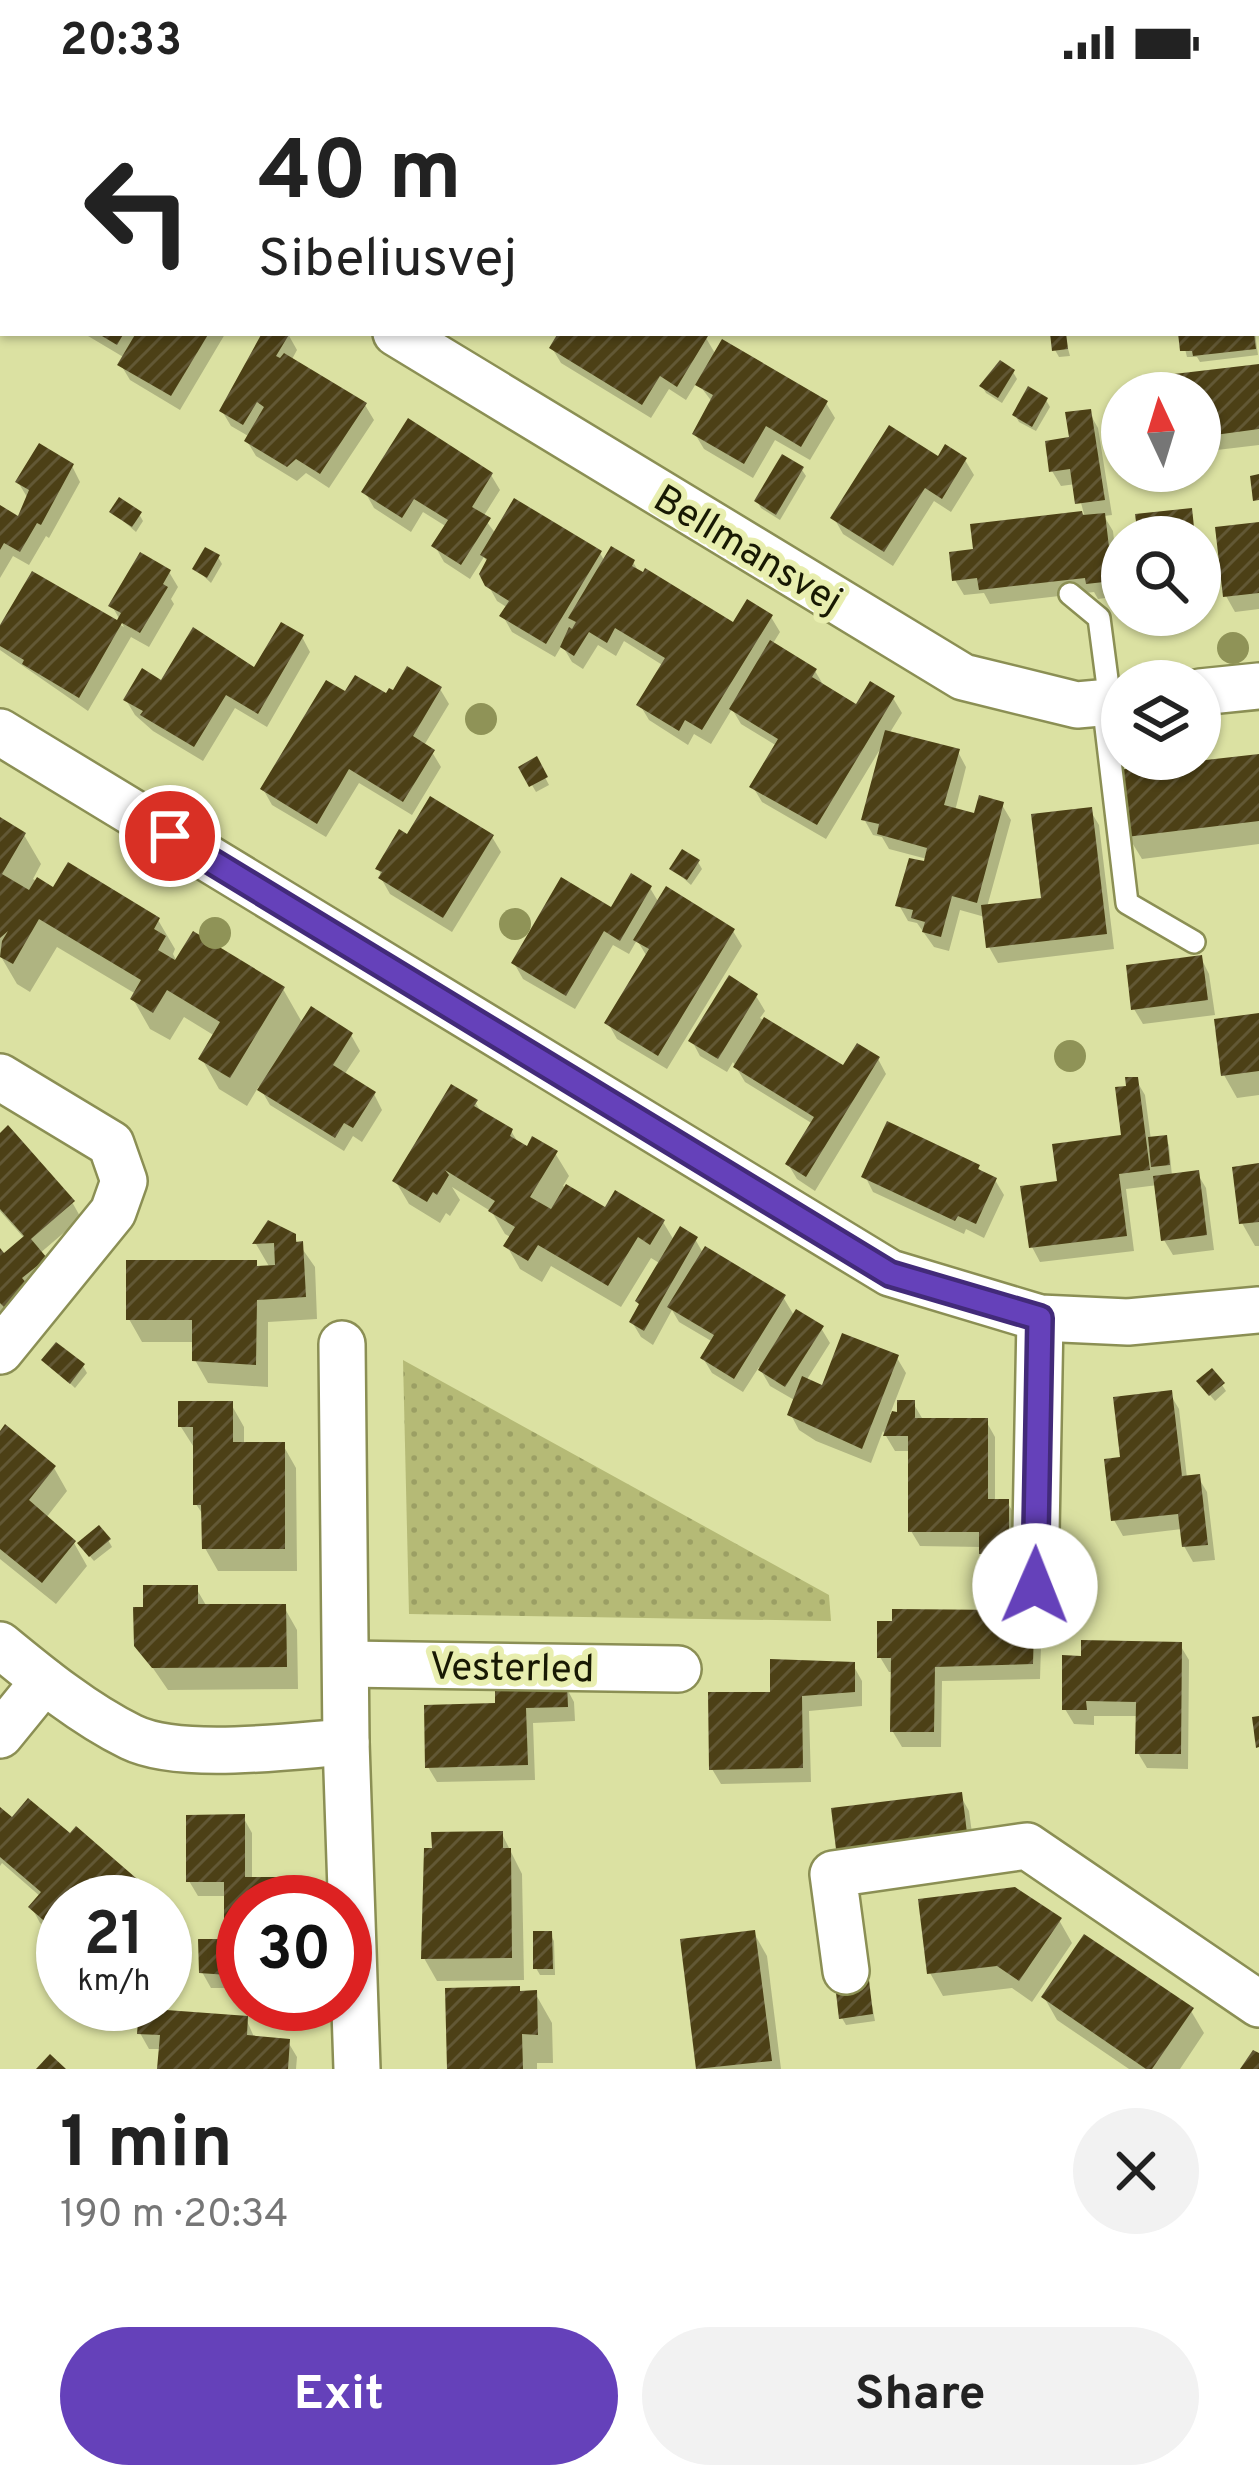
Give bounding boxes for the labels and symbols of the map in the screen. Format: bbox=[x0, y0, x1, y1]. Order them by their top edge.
north arrow bbox=[1101, 372, 1221, 492]
street label: Bellmansvej bbox=[643, 476, 850, 627]
pin bbox=[119, 785, 221, 887]
position arrow bbox=[972, 1523, 1098, 1649]
street label: Vesterled bbox=[429, 1645, 595, 1696]
speed limit sign: 30 bbox=[216, 1875, 372, 2031]

